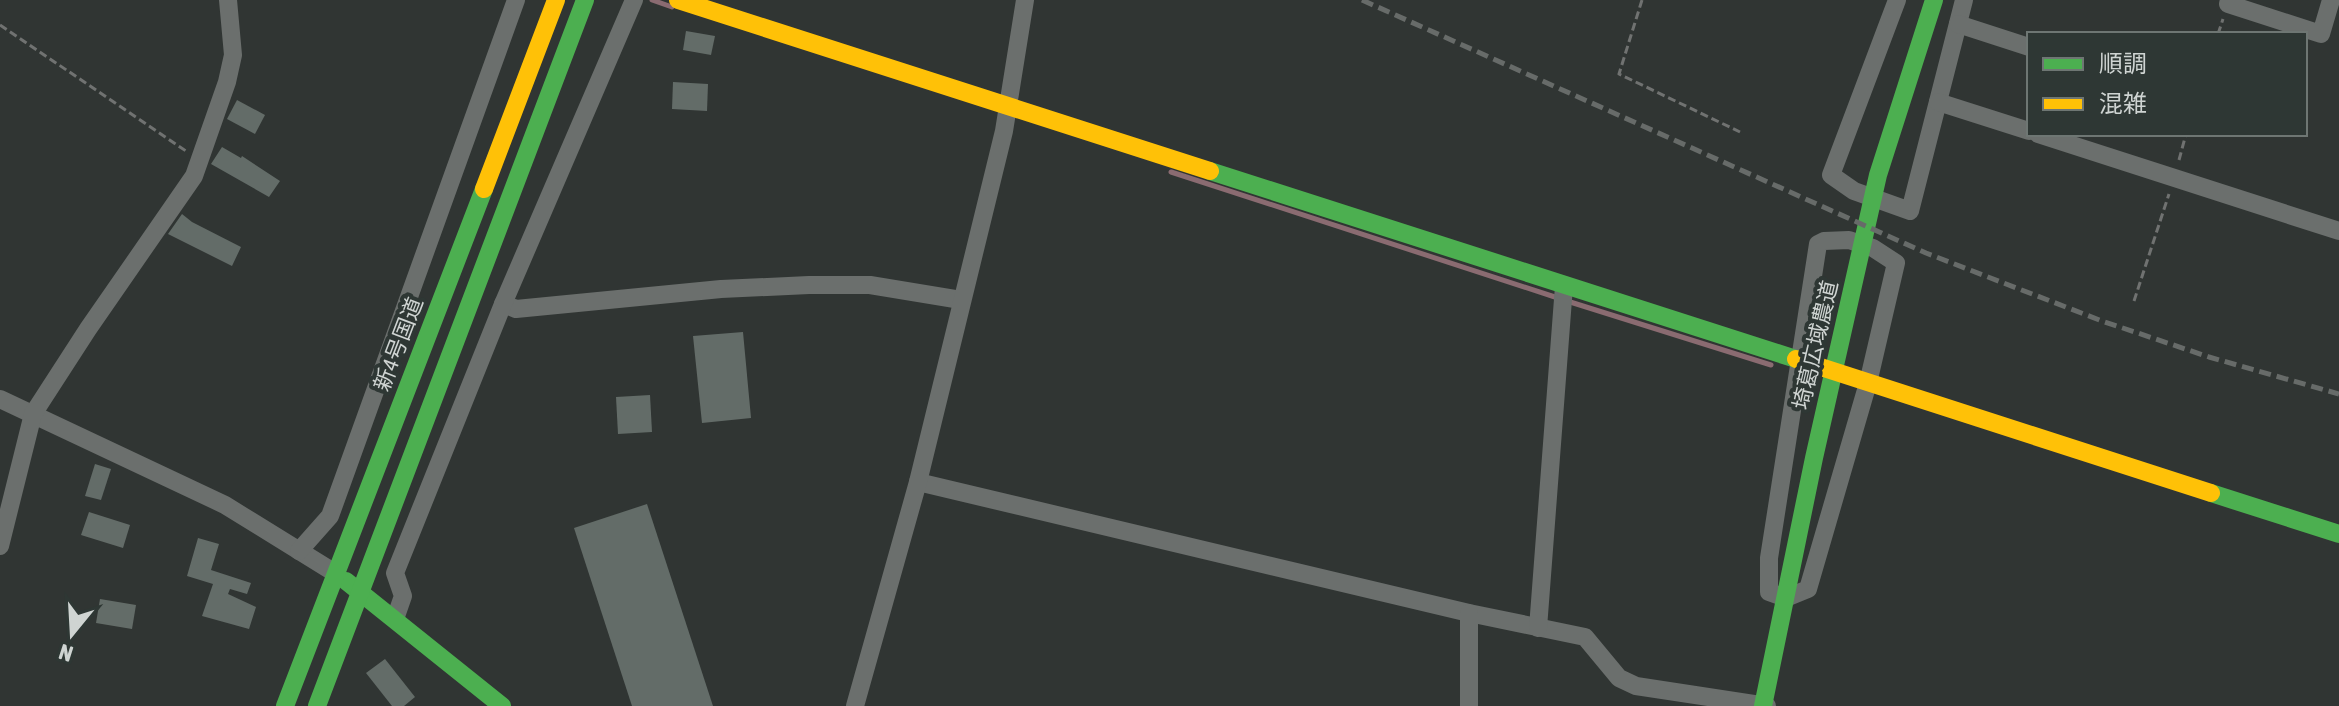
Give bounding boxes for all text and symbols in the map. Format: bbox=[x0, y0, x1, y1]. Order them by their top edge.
legend bbox=[2027, 32, 2307, 136]
text: 順調 bbox=[2099, 50, 2147, 77]
text: 混雑 bbox=[2099, 90, 2147, 117]
street label: 埼葛広域農道 bbox=[1787, 278, 1843, 412]
street label: 新4号国道 bbox=[368, 293, 428, 395]
north arrow bbox=[32, 594, 112, 674]
text: N bbox=[56, 639, 76, 667]

